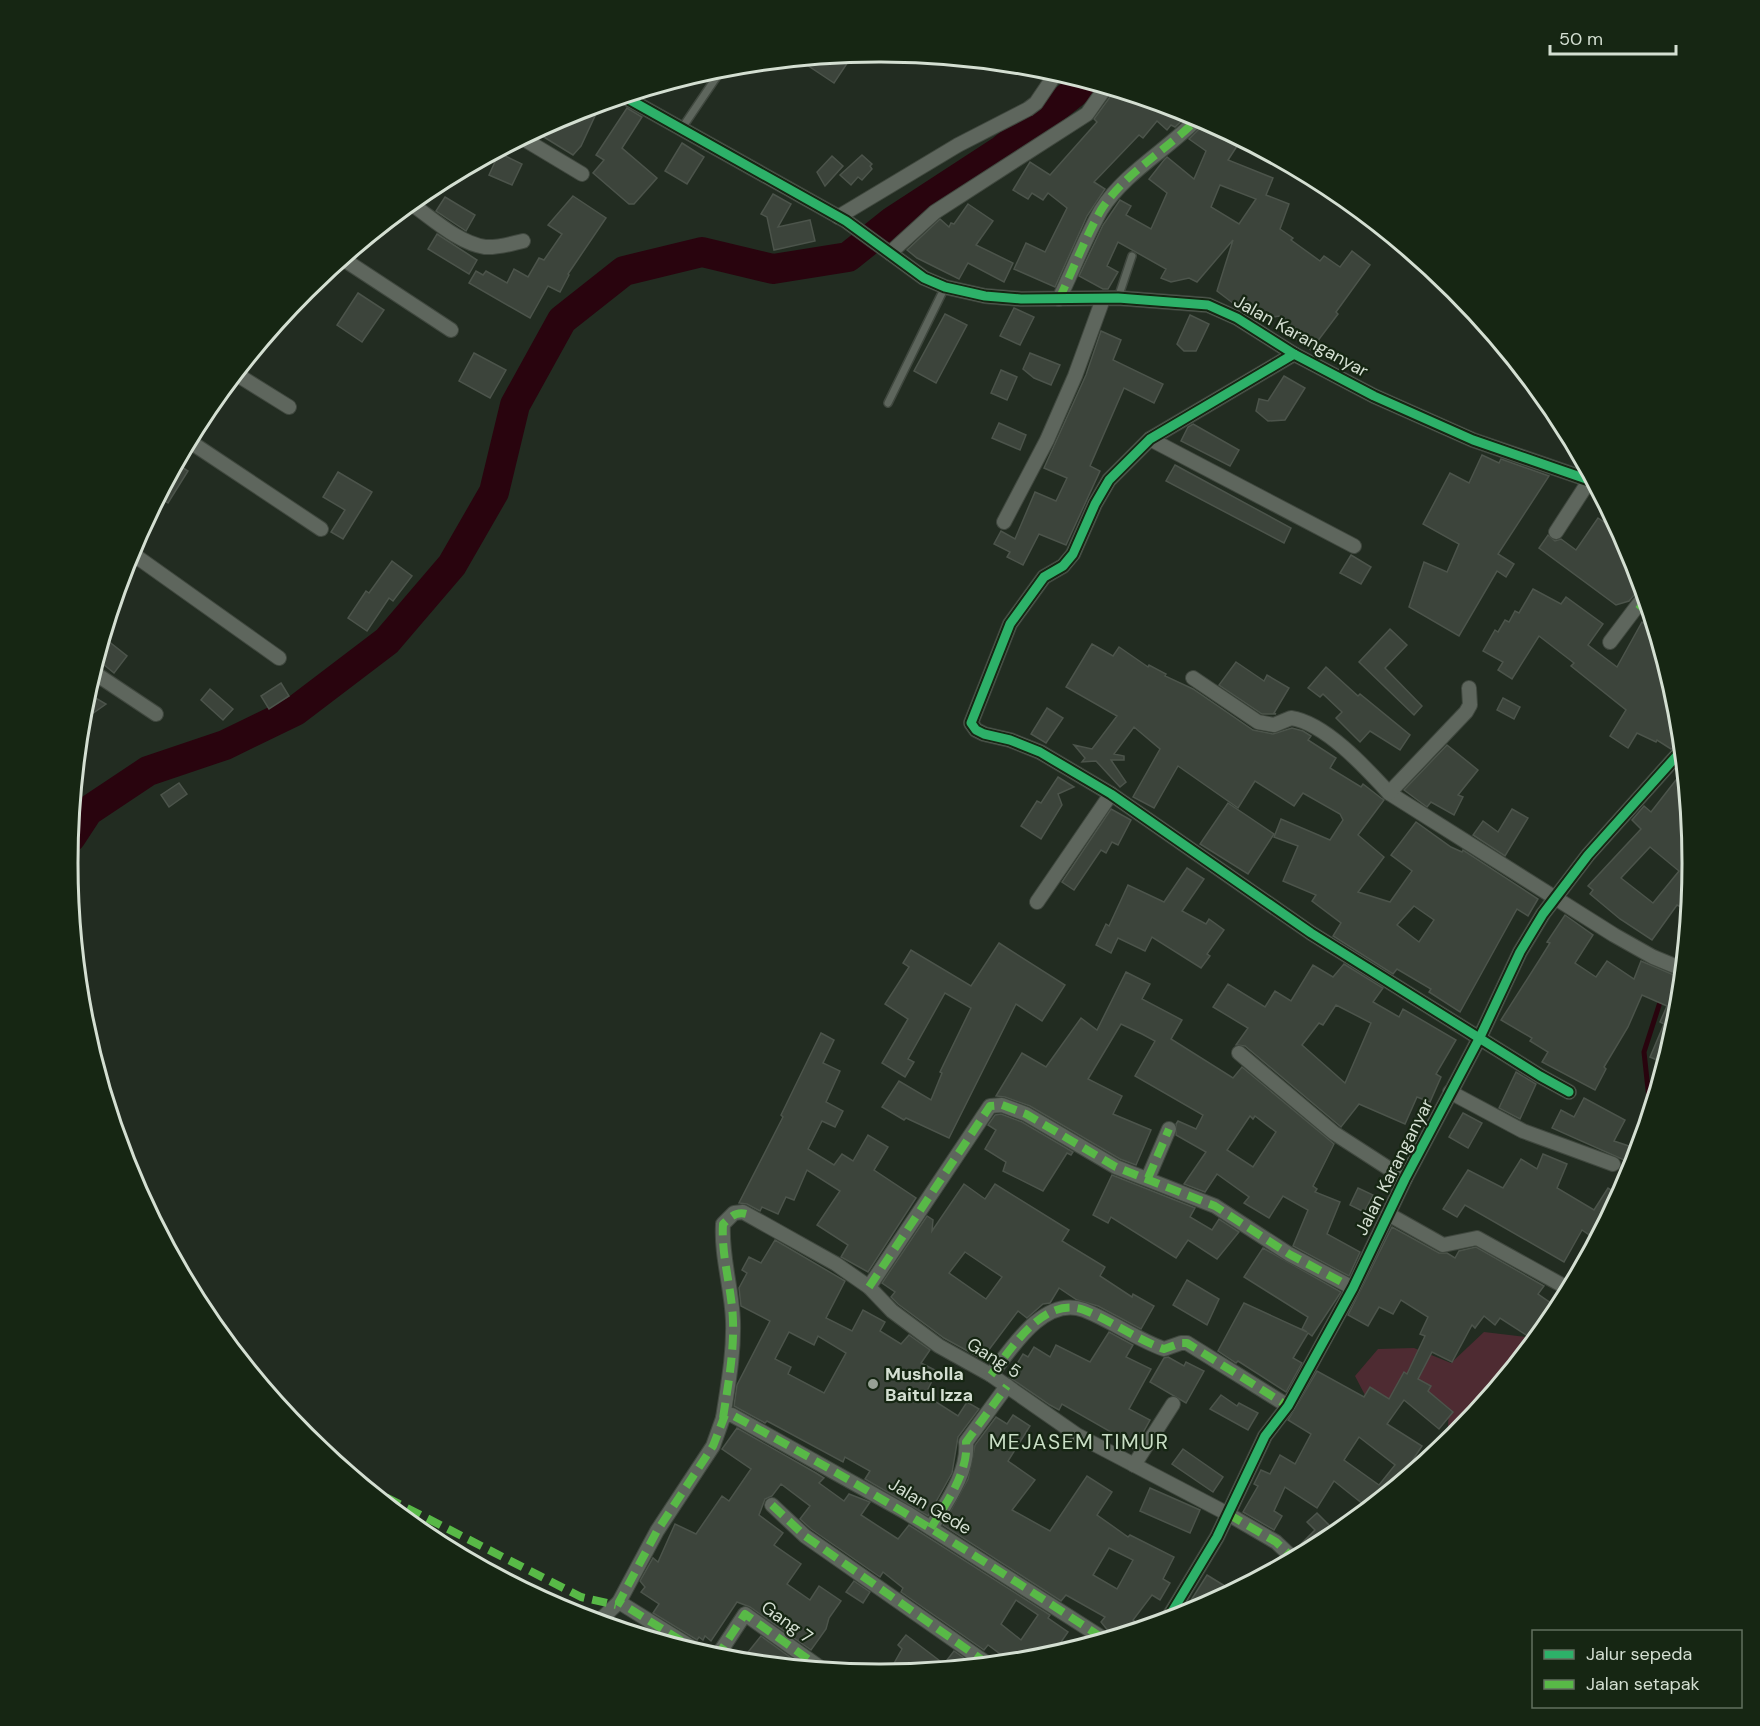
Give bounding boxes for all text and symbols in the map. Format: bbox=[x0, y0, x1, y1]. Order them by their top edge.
scale bar bbox=[1550, 18, 1676, 56]
text: 50 m bbox=[1559, 27, 1603, 51]
street label: Jalan Karanganyar bbox=[1229, 289, 1373, 383]
street label: Jalan Karanganyar bbox=[1349, 1094, 1439, 1239]
street label: Gang 5 bbox=[962, 1332, 1026, 1384]
place label: Musholla Baitul Izza bbox=[885, 1362, 973, 1407]
marker: Musholla Baitul Izza bbox=[866, 1377, 880, 1391]
district label: MEJASEM TIMUR bbox=[989, 1428, 1169, 1456]
street label: Jalan Gede bbox=[884, 1472, 976, 1540]
street label: Gang 7 bbox=[756, 1595, 818, 1649]
legend bbox=[1532, 1630, 1742, 1708]
text: Jalur sepeda bbox=[1586, 1642, 1692, 1666]
text: Jalan setapak bbox=[1586, 1672, 1700, 1696]

